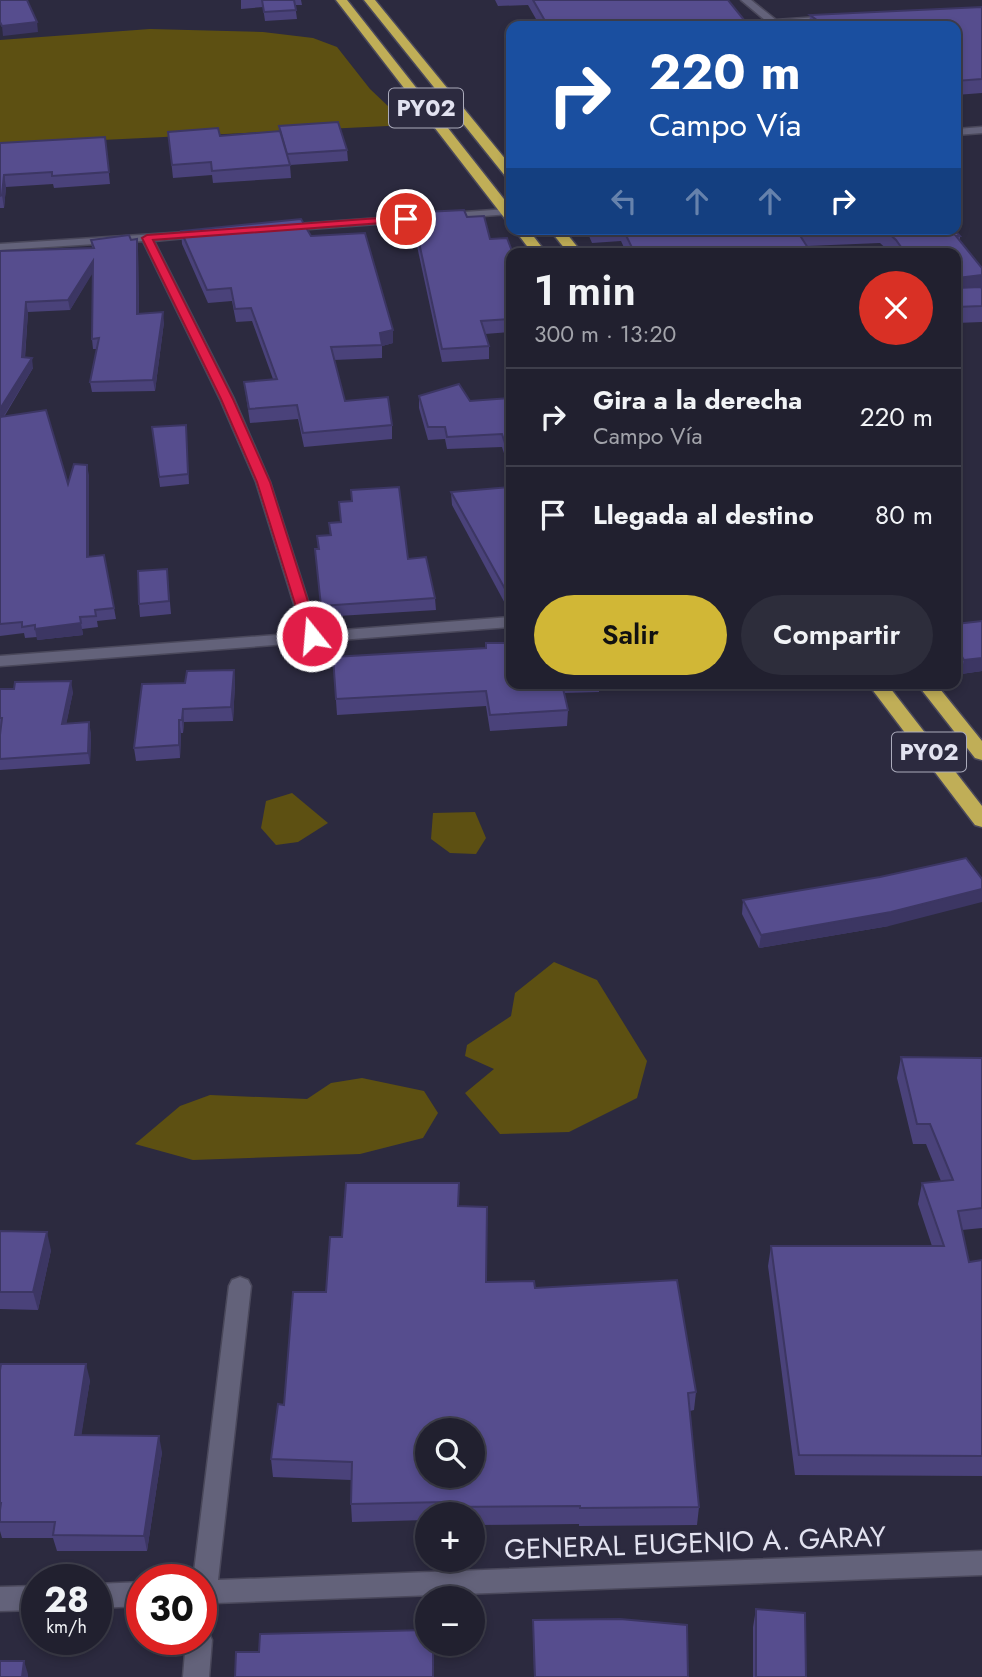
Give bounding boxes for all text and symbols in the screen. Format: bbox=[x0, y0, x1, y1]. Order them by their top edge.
text: 220 m bbox=[649, 37, 801, 107]
icon: right bbox=[534, 49, 625, 140]
road number: PY02 bbox=[389, 88, 463, 128]
text: Campo Vía bbox=[649, 102, 801, 148]
icon: left bbox=[605, 182, 643, 220]
icon: ahead bbox=[678, 182, 716, 220]
icon: ahead bbox=[751, 182, 789, 220]
icon: right bbox=[824, 182, 862, 220]
pin bbox=[376, 189, 436, 249]
icon: arrive bbox=[387, 200, 425, 238]
text: 1 min bbox=[534, 260, 636, 321]
button: close bbox=[859, 271, 933, 345]
text: 300 m · 13:20 bbox=[534, 317, 676, 351]
text: Gira a la derecha bbox=[593, 381, 802, 419]
icon: right bbox=[534, 398, 572, 436]
text: 220 m bbox=[860, 398, 933, 436]
text: Campo Vía bbox=[593, 419, 703, 453]
icon: arrive bbox=[534, 496, 572, 534]
text: Llegada al destino bbox=[593, 496, 814, 534]
text: 80 m bbox=[875, 496, 933, 534]
button: Salir bbox=[534, 595, 727, 675]
button: Compartir bbox=[741, 595, 933, 675]
position arrow bbox=[275, 599, 349, 673]
road number: PY02 bbox=[892, 732, 966, 772]
map controls bbox=[415, 1418, 485, 1656]
button: search bbox=[415, 1418, 485, 1488]
button: + bbox=[415, 1502, 485, 1572]
street label: GENERAL EUGENIO A. GARAY bbox=[503, 1516, 887, 1570]
speed limit sign: 30 bbox=[126, 1564, 217, 1655]
text: 28 bbox=[44, 1575, 89, 1625]
button: − bbox=[415, 1586, 485, 1656]
text: km/h bbox=[46, 1614, 87, 1640]

